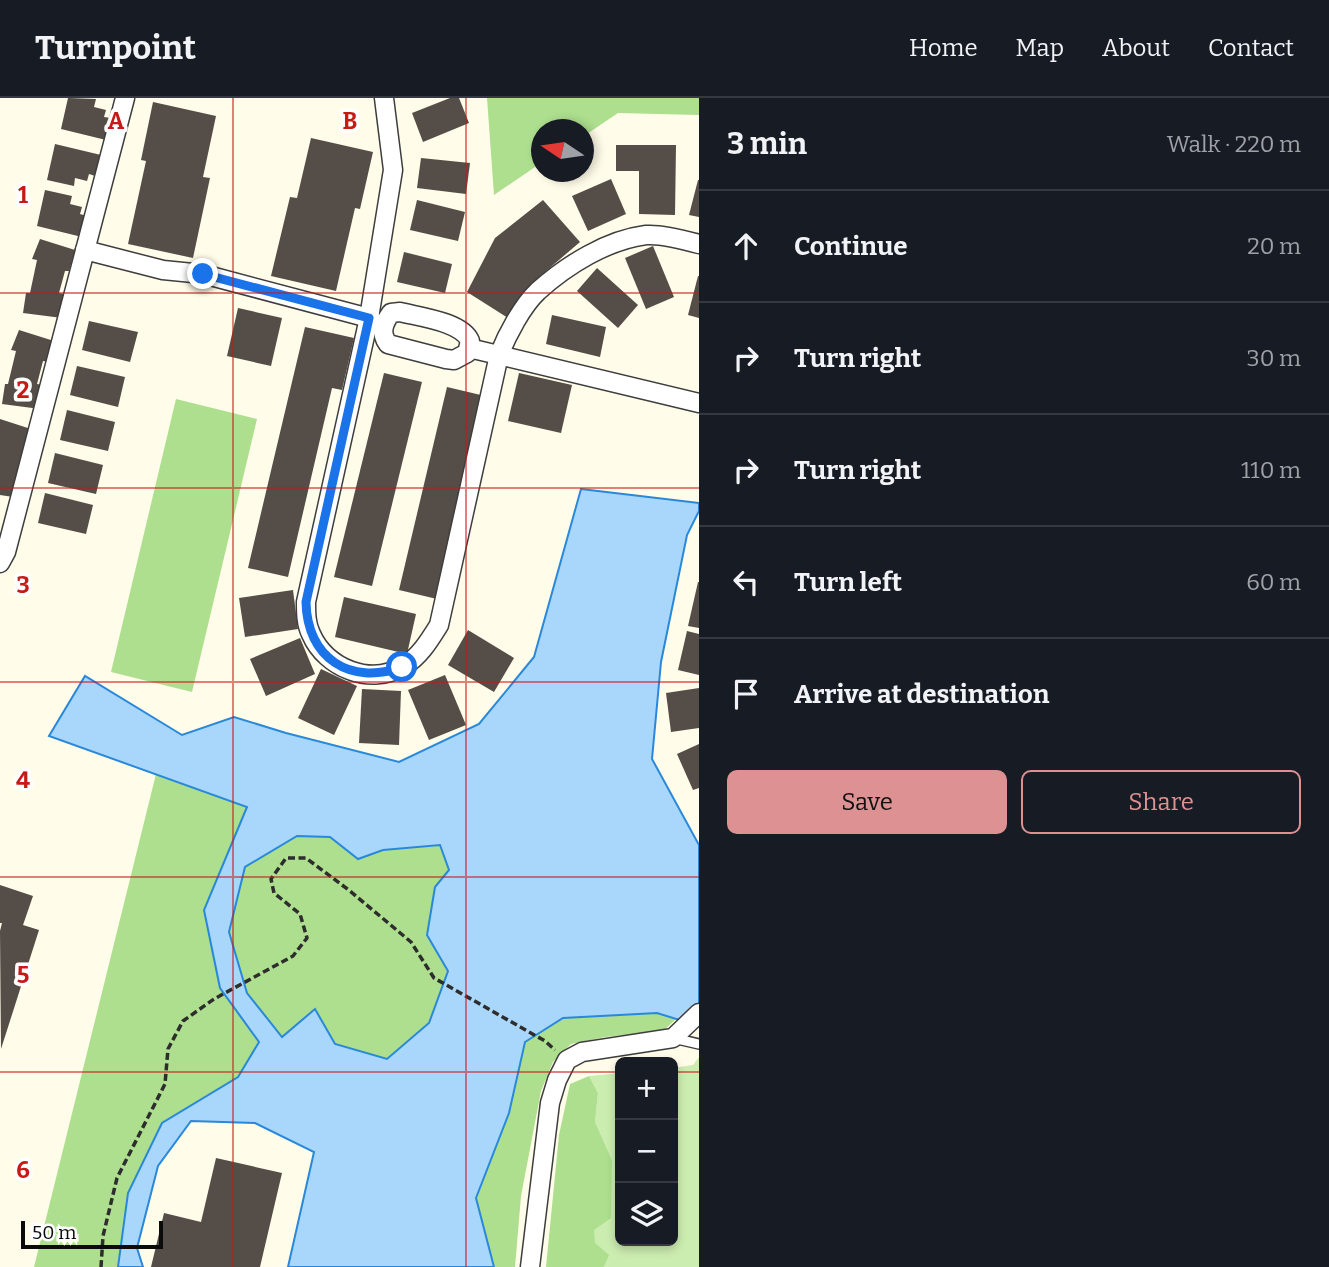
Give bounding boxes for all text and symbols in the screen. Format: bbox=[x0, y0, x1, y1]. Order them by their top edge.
text: Turnpoint bbox=[35, 28, 196, 68]
text: Home bbox=[909, 34, 978, 62]
text: Map bbox=[1016, 34, 1064, 62]
text: About bbox=[1102, 34, 1170, 62]
text: Contact bbox=[1208, 34, 1294, 62]
text: A bbox=[108, 107, 125, 135]
text: B bbox=[343, 107, 357, 135]
north arrow bbox=[531, 119, 594, 182]
text: 3 min bbox=[727, 126, 807, 162]
text: Walk · 220 m bbox=[1167, 130, 1301, 158]
text: 1 bbox=[18, 181, 28, 209]
icon: ahead bbox=[727, 227, 765, 265]
text: Continue bbox=[794, 231, 908, 262]
text: 20 m bbox=[1247, 232, 1301, 260]
route end bbox=[187, 258, 218, 289]
icon: right bbox=[727, 339, 765, 377]
text: Turn right bbox=[794, 343, 921, 374]
text: 30 m bbox=[1247, 344, 1301, 372]
text: 2 bbox=[17, 376, 30, 404]
icon: right bbox=[727, 451, 765, 489]
text: Turn right bbox=[794, 455, 921, 486]
text: 110 m bbox=[1241, 456, 1301, 484]
icon: left bbox=[727, 563, 765, 601]
text: Turn left bbox=[794, 567, 902, 598]
text: 60 m bbox=[1246, 568, 1301, 596]
text: 3 bbox=[16, 571, 30, 599]
route start bbox=[386, 651, 417, 682]
icon: arrive bbox=[727, 675, 765, 713]
text: Arrive at destination bbox=[794, 679, 1049, 710]
text: 4 bbox=[16, 766, 30, 794]
button: Save bbox=[727, 770, 1007, 834]
button: Share bbox=[1021, 770, 1301, 834]
text: 5 bbox=[17, 961, 29, 989]
map controls bbox=[615, 1057, 678, 1246]
button: + bbox=[615, 1057, 678, 1120]
button: − bbox=[615, 1120, 678, 1183]
text: 6 bbox=[16, 1156, 30, 1184]
button: layers bbox=[615, 1183, 678, 1246]
scale bar bbox=[21, 1218, 163, 1250]
text: 50 m bbox=[32, 1221, 76, 1244]

